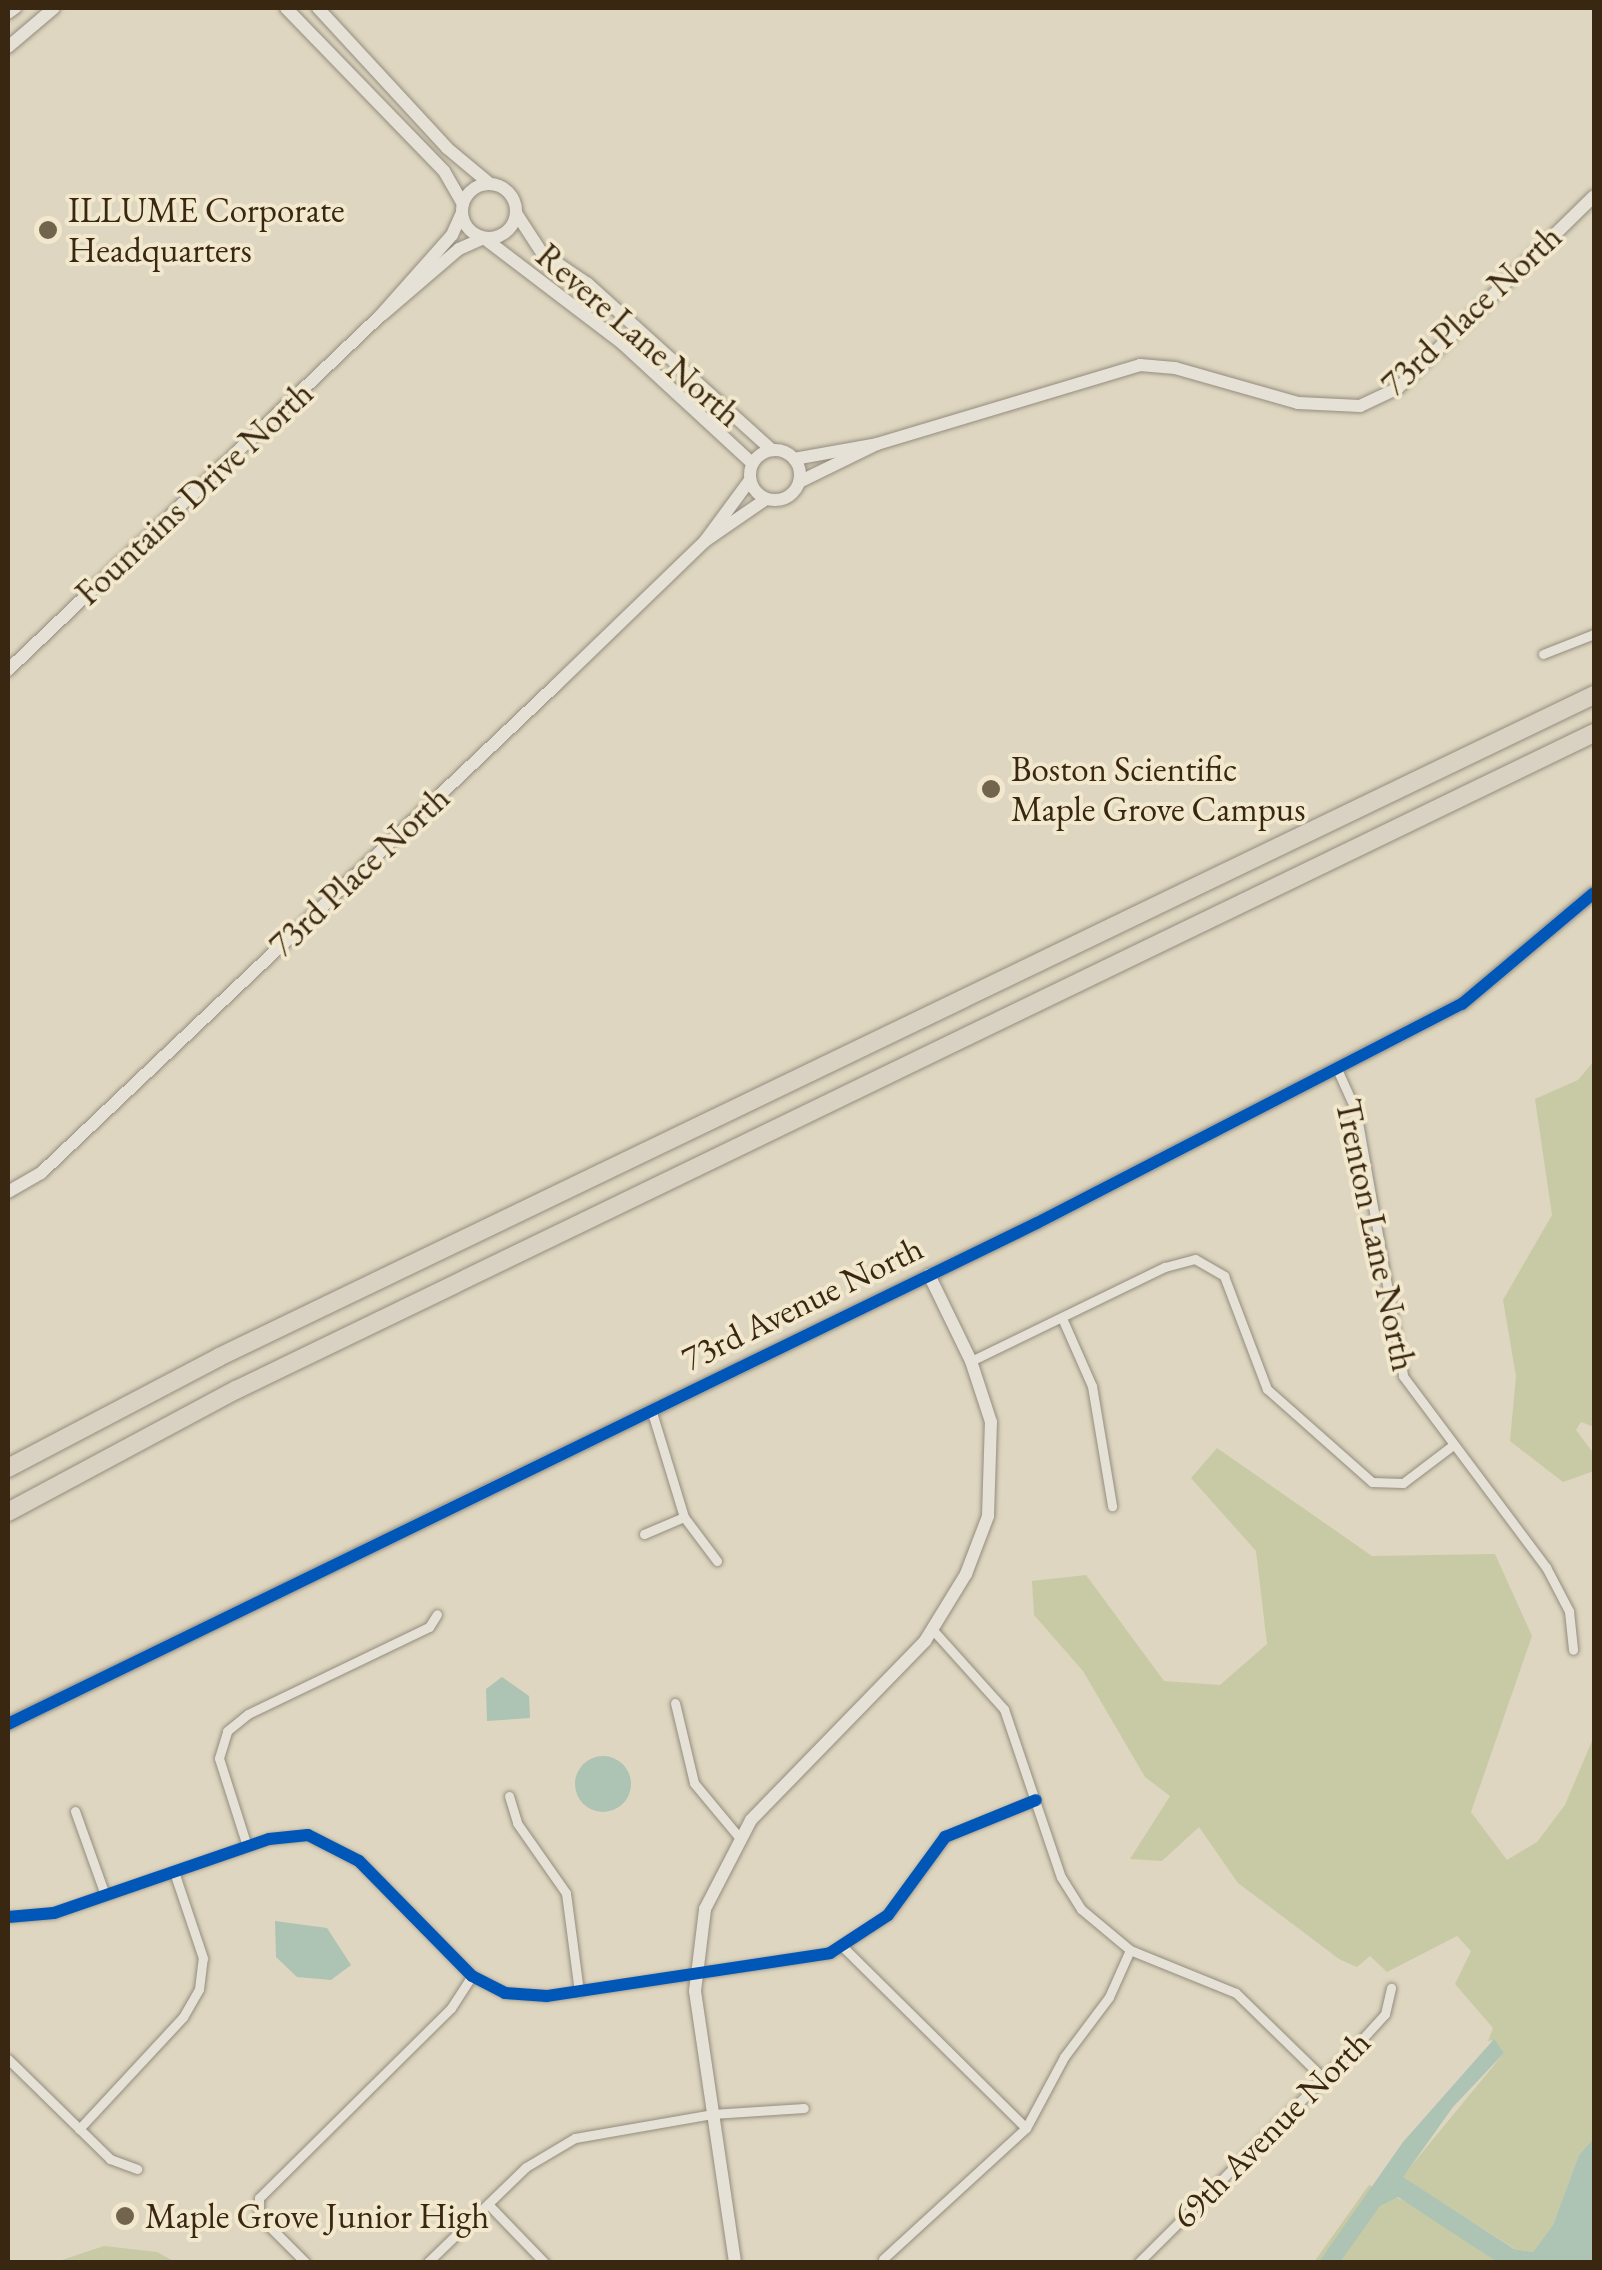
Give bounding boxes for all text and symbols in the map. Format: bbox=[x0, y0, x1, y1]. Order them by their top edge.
place label: ILLUME Corporate Headquarters bbox=[68, 189, 345, 271]
street label: 73rd Place North bbox=[1372, 216, 1570, 404]
marker: ILLUME Corporate Headquarters bbox=[37, 219, 59, 241]
street label: Revere Lane North bbox=[528, 234, 750, 436]
street label: Fountains Drive North bbox=[67, 372, 321, 614]
place label: Boston Scientific Maple Grove Campus bbox=[1011, 748, 1306, 830]
street label: 73rd Place North bbox=[260, 777, 458, 965]
marker: Boston Scientific Maple Grove Campus bbox=[980, 778, 1002, 800]
street label: Trenton Lane North bbox=[1327, 1095, 1425, 1375]
street label: 73rd Avenue North bbox=[675, 1226, 929, 1380]
street label: 69th Avenue North bbox=[1163, 2021, 1379, 2237]
place label: Maple Grove Junior High bbox=[145, 2195, 489, 2237]
marker: Maple Grove Junior High bbox=[114, 2205, 136, 2227]

